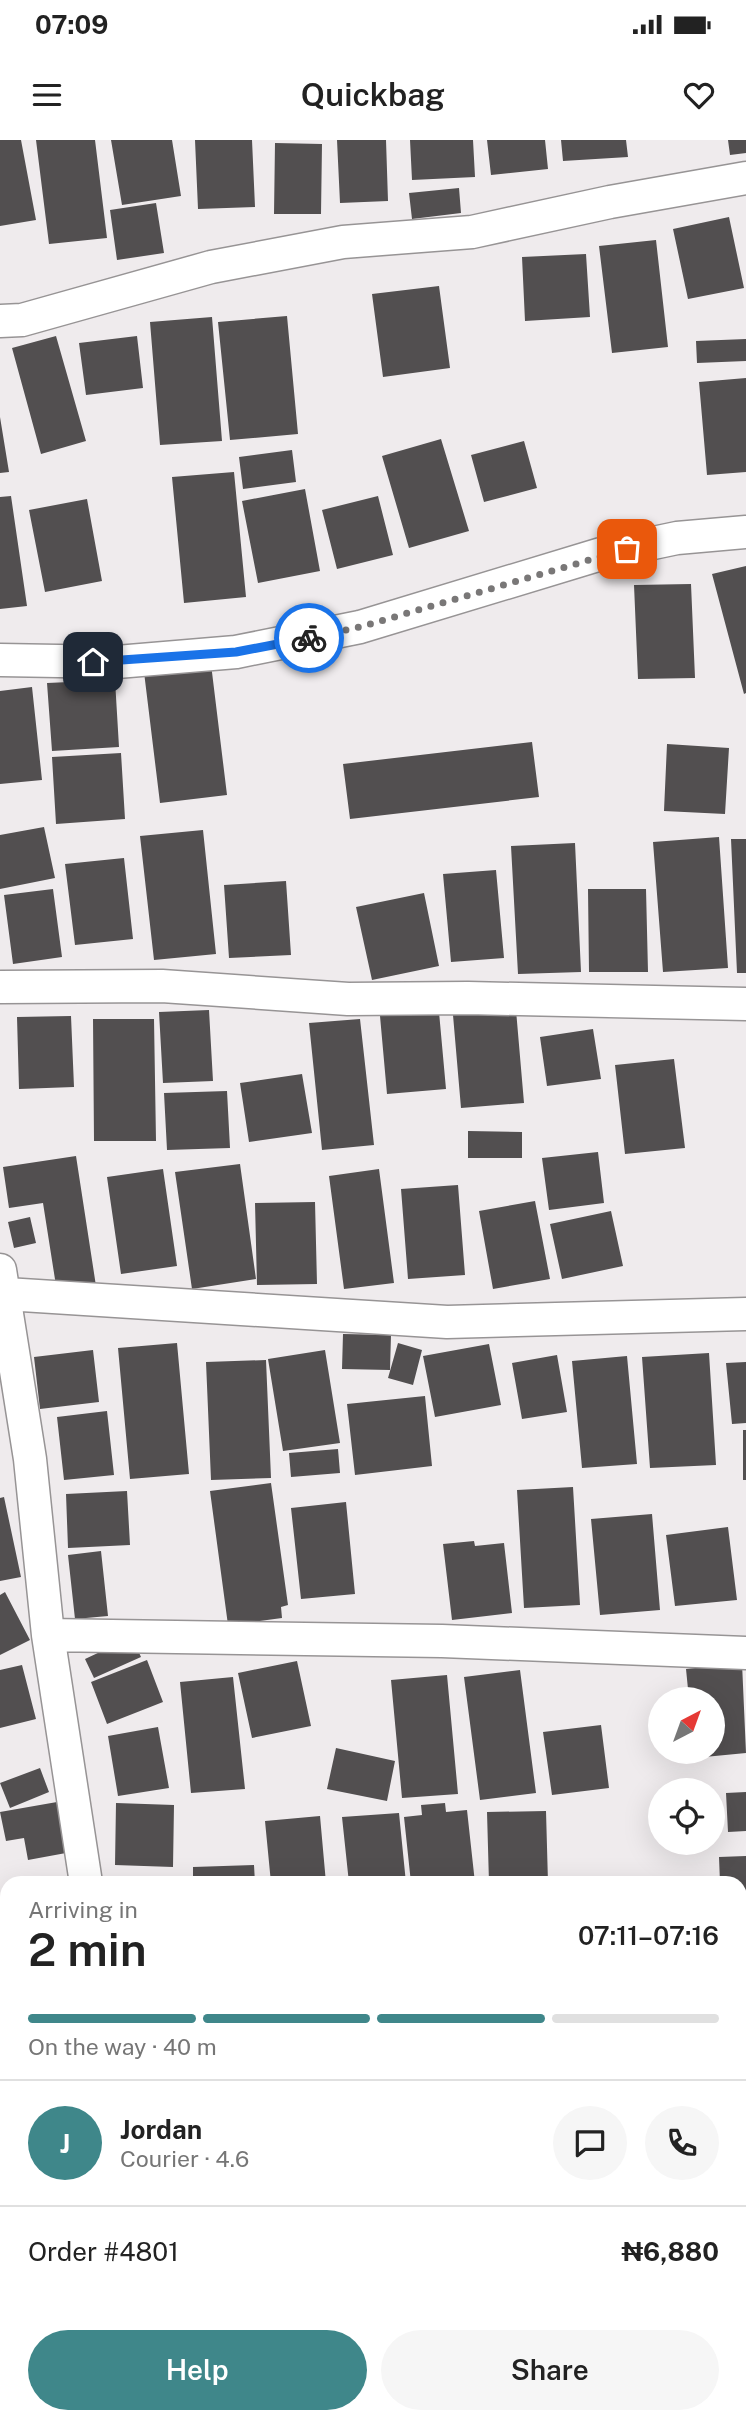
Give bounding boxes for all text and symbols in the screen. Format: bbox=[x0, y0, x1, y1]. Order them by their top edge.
text: 07:09 bbox=[35, 9, 108, 40]
icon: menu bbox=[28, 76, 66, 114]
text: Quickbag bbox=[301, 76, 445, 113]
icon: heart bbox=[680, 76, 718, 114]
pin bbox=[597, 519, 657, 579]
icon: bag bbox=[608, 530, 646, 568]
courier bbox=[274, 603, 344, 673]
icon: bike bbox=[290, 619, 328, 657]
pin bbox=[63, 632, 123, 692]
icon: home bbox=[74, 643, 112, 681]
north arrow bbox=[648, 1687, 724, 1764]
map controls bbox=[648, 1687, 725, 1855]
button: locate bbox=[648, 1778, 725, 1855]
text: Arriving in bbox=[28, 1896, 138, 1923]
text: 07:11–07:16 bbox=[578, 1920, 719, 1951]
text: 2 min bbox=[28, 1922, 147, 1976]
text: On the way · 40 m bbox=[28, 2033, 217, 2060]
button: chat bbox=[553, 2106, 627, 2180]
button: phone bbox=[645, 2106, 719, 2180]
text: Jordan bbox=[120, 2114, 202, 2145]
text: J bbox=[60, 2128, 70, 2159]
text: Courier · 4.6 bbox=[120, 2145, 249, 2172]
text: Order #4801 bbox=[28, 2236, 179, 2267]
text: ₦6,880 bbox=[622, 2236, 719, 2267]
button: Help bbox=[28, 2330, 367, 2410]
button: Share bbox=[381, 2330, 719, 2410]

